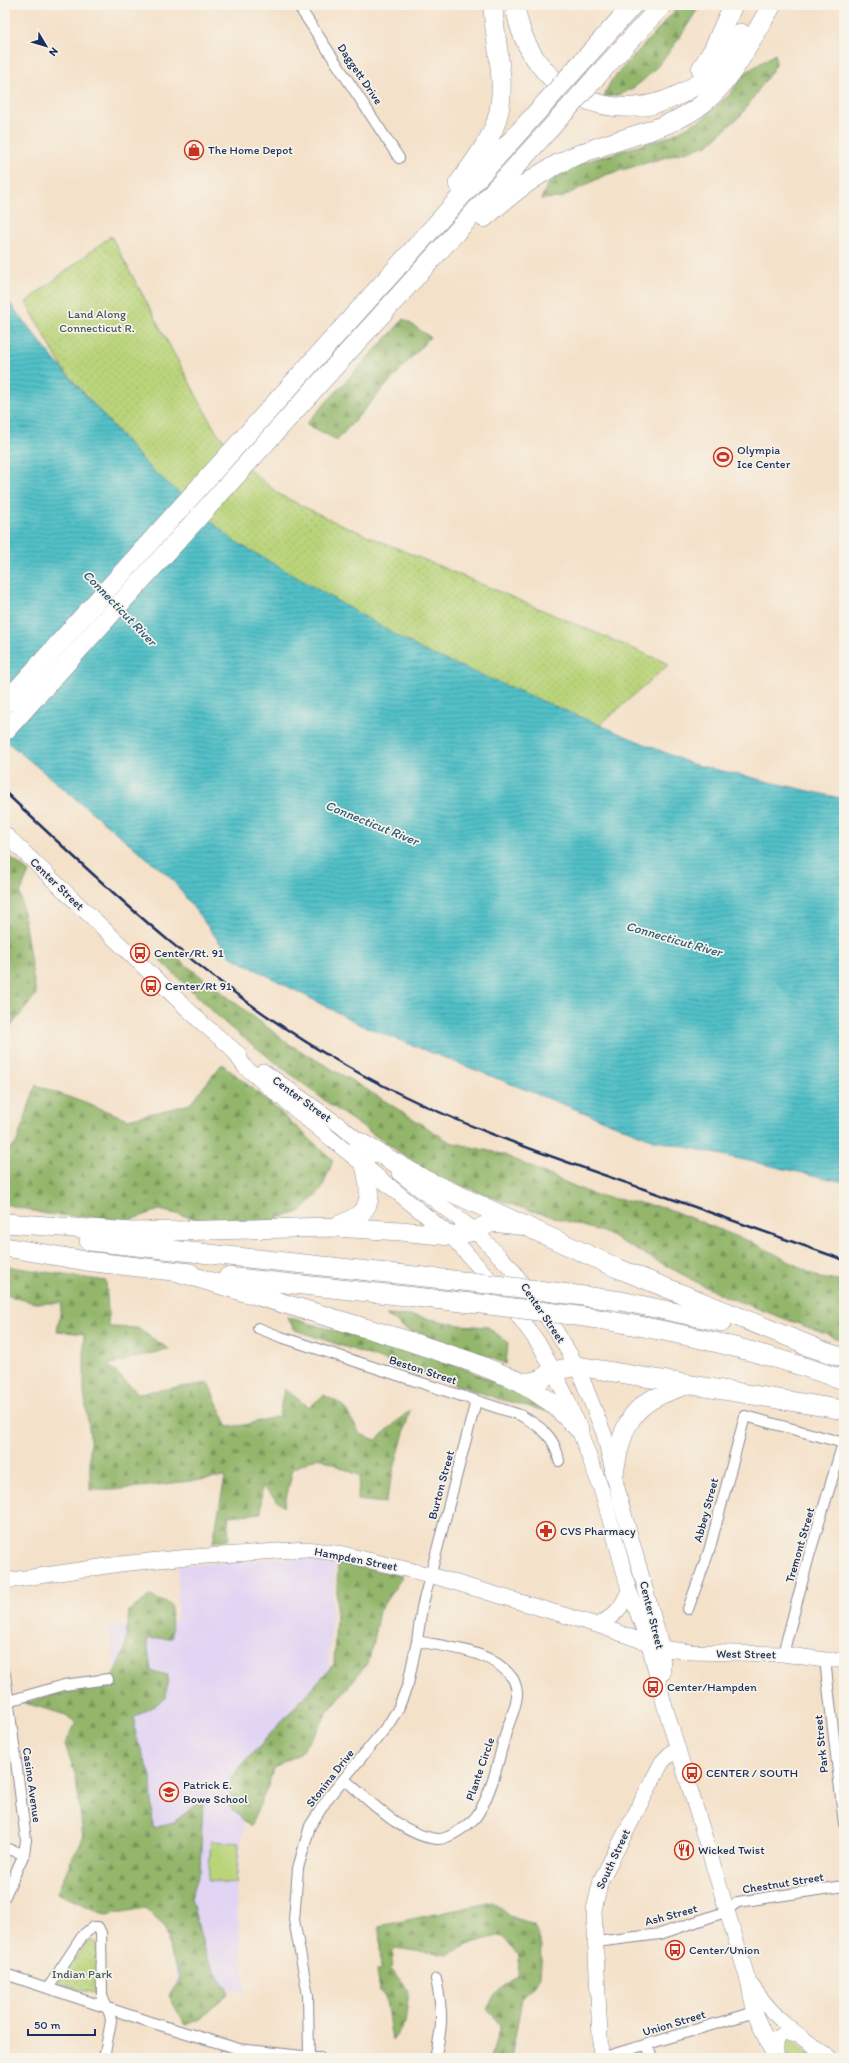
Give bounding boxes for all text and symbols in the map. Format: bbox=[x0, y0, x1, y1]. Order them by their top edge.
north arrow bbox=[26, 26, 66, 66]
street label: Daggett Drive bbox=[335, 41, 386, 107]
text: N bbox=[46, 45, 61, 59]
shop icon: The Home Depot bbox=[183, 139, 205, 161]
place label: The Home Depot bbox=[208, 143, 293, 157]
park label: Land Along Connecticut R. bbox=[59, 307, 135, 335]
place label: Olympia Ice Center bbox=[737, 443, 791, 471]
sports icon: Olympia Ice Center bbox=[712, 446, 734, 468]
water label: Connecticut River bbox=[80, 567, 161, 650]
water label: Connecticut River bbox=[323, 797, 423, 849]
street label: Center Street bbox=[27, 855, 87, 914]
water label: Connecticut River bbox=[624, 918, 726, 960]
bus stop icon: Center/Rt. 91 bbox=[129, 942, 151, 964]
place label: Center/Rt. 91 bbox=[154, 946, 224, 960]
bus stop icon: Center/Rt 91 bbox=[140, 975, 162, 997]
place label: Center/Rt 91 bbox=[165, 979, 232, 993]
street label: Center Street bbox=[270, 1073, 335, 1125]
street label: Center Street bbox=[518, 1280, 569, 1346]
street label: Beston Street bbox=[387, 1352, 459, 1388]
street label: Burton Street bbox=[425, 1448, 457, 1521]
street label: Abbey Street bbox=[691, 1476, 721, 1544]
street label: Tremont Street bbox=[783, 1505, 818, 1584]
pharmacy icon: CVS Pharmacy bbox=[535, 1520, 557, 1542]
place label: CVS Pharmacy bbox=[560, 1524, 636, 1538]
street label: Hampden Street bbox=[313, 1544, 399, 1574]
street label: Center Street bbox=[637, 1579, 667, 1651]
street label: West Street bbox=[716, 1646, 777, 1662]
bus stop icon: Center/Hampden bbox=[642, 1676, 664, 1698]
place label: Center/Hampden bbox=[667, 1680, 757, 1694]
street label: Park Street bbox=[811, 1714, 831, 1774]
street label: Plante Circle bbox=[463, 1735, 497, 1802]
street label: Stonina Drive bbox=[303, 1746, 357, 1810]
street label: Casino Avenue bbox=[20, 1747, 44, 1824]
bus stop icon: CENTER / SOUTH bbox=[681, 1762, 703, 1784]
place label: CENTER / SOUTH bbox=[706, 1766, 798, 1780]
place label: Patrick E. Bowe School bbox=[183, 1778, 248, 1806]
school or university icon: Patrick E. Bowe School bbox=[158, 1781, 180, 1803]
street label: South Street bbox=[593, 1826, 633, 1891]
restaurant icon: Wicked Twist bbox=[673, 1839, 695, 1861]
place label: Wicked Twist bbox=[698, 1843, 765, 1857]
street label: Chestnut Street bbox=[741, 1870, 825, 1896]
street label: Ash Street bbox=[643, 1901, 699, 1929]
bus stop icon: Center/Union bbox=[664, 1939, 686, 1961]
place label: Center/Union bbox=[689, 1943, 760, 1957]
park label: Indian Park bbox=[52, 1967, 112, 1981]
street label: Union Street bbox=[641, 2007, 708, 2039]
scale bar bbox=[28, 2011, 95, 2037]
text: 50 m bbox=[34, 2018, 60, 2032]

